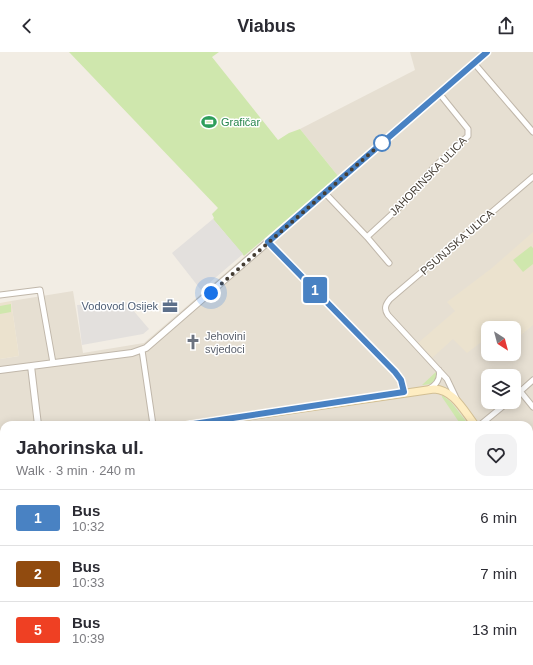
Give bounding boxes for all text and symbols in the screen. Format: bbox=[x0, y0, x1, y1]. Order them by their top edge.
icon: back bbox=[16, 15, 38, 37]
icon: share bbox=[495, 15, 517, 37]
text: Viabus bbox=[237, 16, 296, 36]
sports icon: Grafičar bbox=[200, 113, 218, 131]
place label: Grafičar bbox=[221, 116, 260, 128]
unlabelled marker bbox=[373, 134, 391, 152]
street label: JAHORINSKA ULICA bbox=[387, 134, 469, 218]
street label: PSUNJSKA ULICA bbox=[418, 207, 496, 277]
line badge: 1 bbox=[302, 277, 328, 303]
text: 1 bbox=[311, 282, 319, 298]
your location bbox=[201, 283, 221, 303]
office icon: Vodovod Osijek bbox=[161, 297, 179, 315]
place label: Vodovod Osijek bbox=[82, 300, 158, 312]
north arrow bbox=[481, 321, 521, 361]
map controls bbox=[481, 321, 521, 409]
place label: Jehovini svjedoci bbox=[205, 330, 245, 355]
church icon: Jehovini svjedoci bbox=[184, 333, 202, 351]
button: layers bbox=[481, 369, 521, 409]
button: heart bbox=[475, 434, 517, 476]
text: Jahorinska ul. bbox=[16, 437, 144, 458]
text: Walk · 3 min · 240 m bbox=[16, 463, 135, 478]
text: Bus bbox=[72, 502, 100, 519]
text: 6 min bbox=[480, 509, 517, 526]
text: 1 bbox=[34, 510, 42, 526]
text: 10:32 bbox=[72, 519, 105, 534]
text: Bus bbox=[72, 558, 100, 575]
text: 7 min bbox=[480, 565, 517, 582]
text: 2 bbox=[34, 566, 42, 582]
text: 10:33 bbox=[72, 575, 105, 590]
text: Bus bbox=[72, 614, 100, 631]
text: 13 min bbox=[472, 621, 517, 638]
text: 5 bbox=[34, 622, 42, 638]
text: 10:39 bbox=[72, 631, 105, 646]

